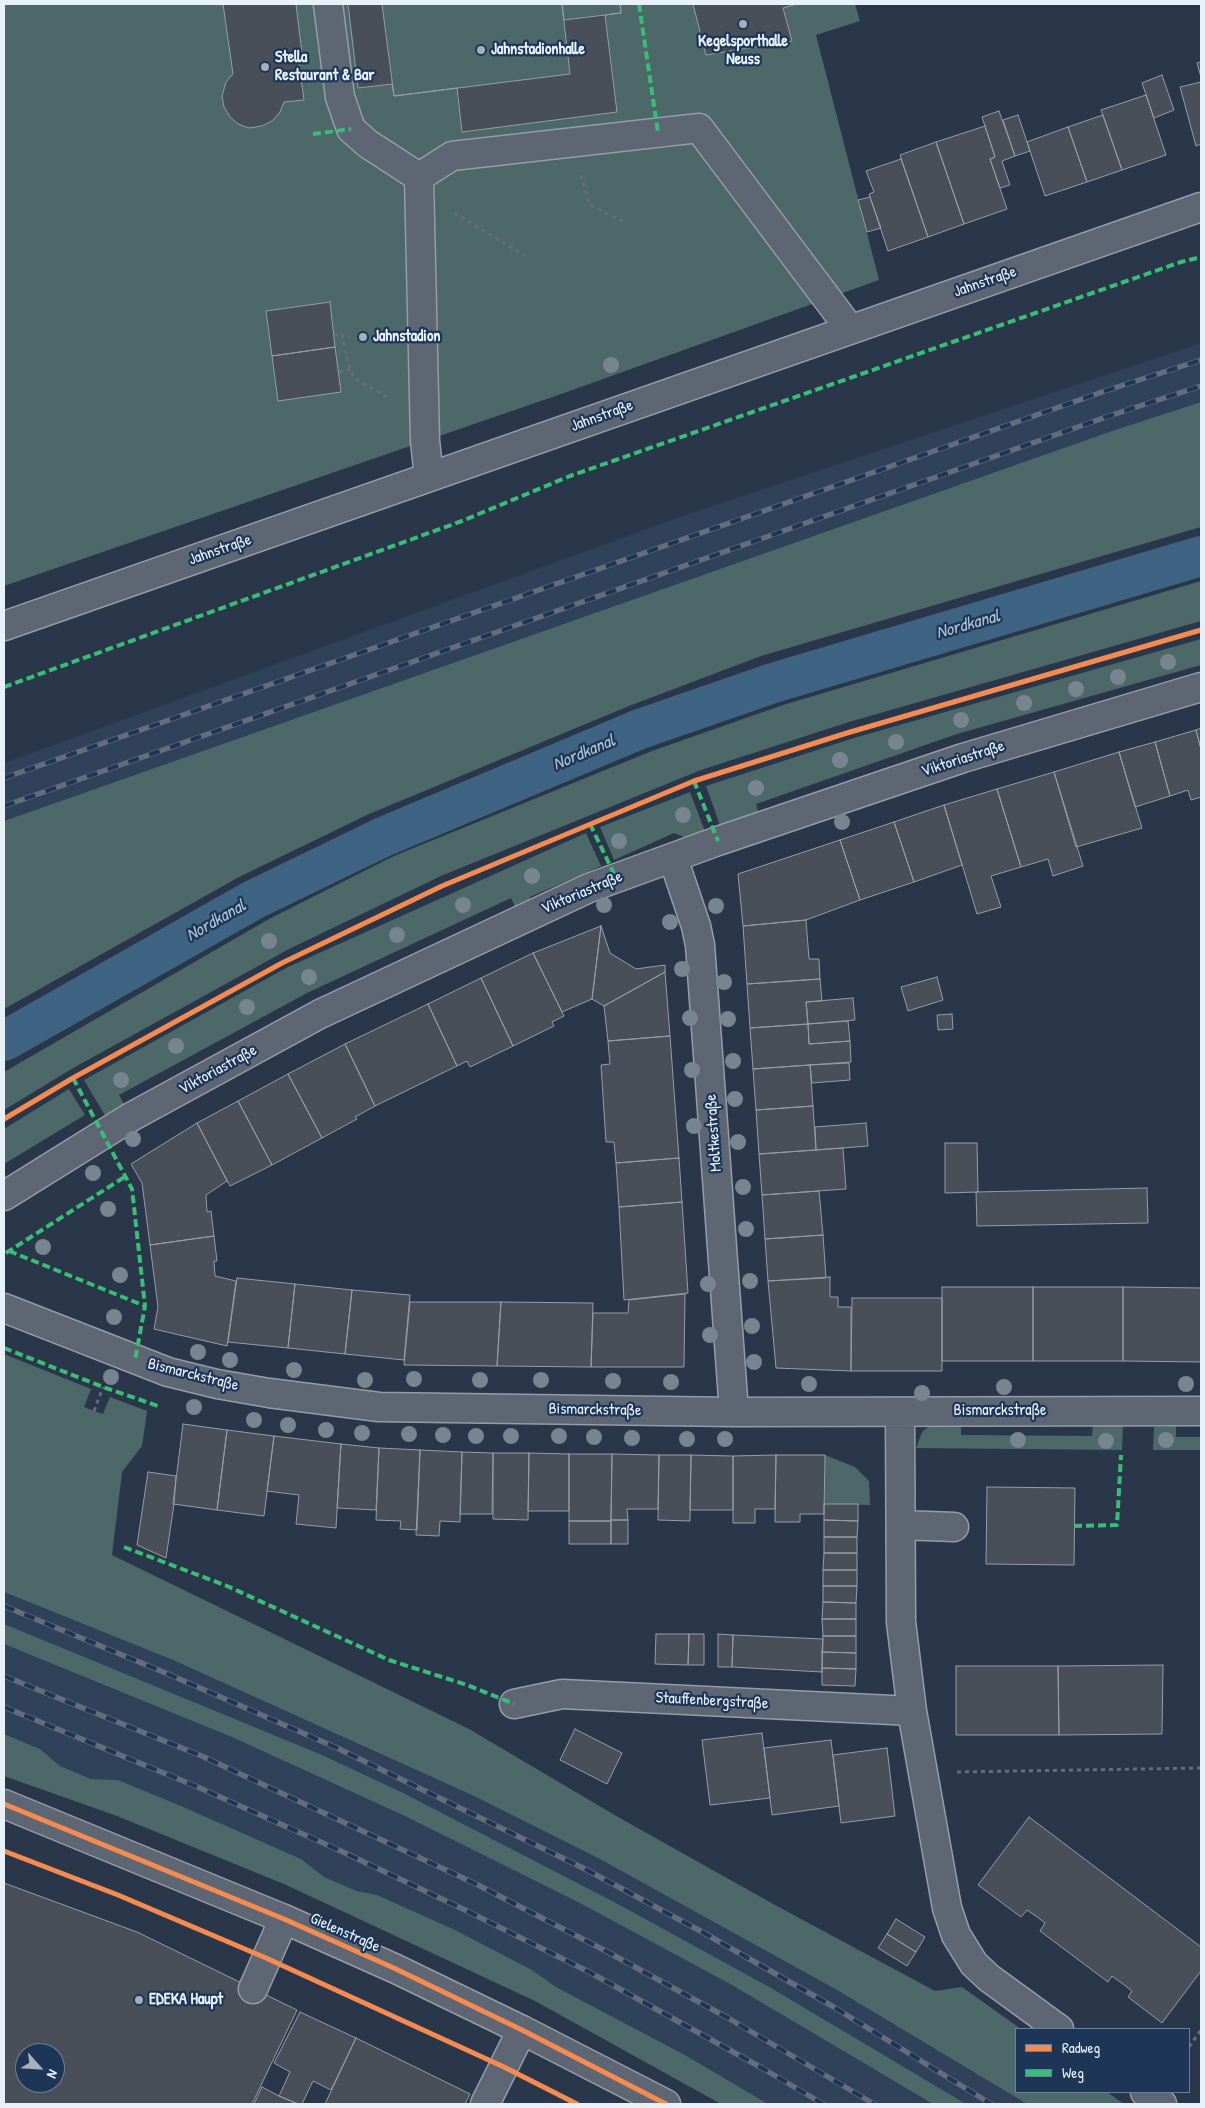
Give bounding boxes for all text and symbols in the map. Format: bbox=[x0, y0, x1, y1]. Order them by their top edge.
marker: Kegelsporthalle Neuss bbox=[737, 18, 749, 30]
place label: Kegelsporthalle Neuss bbox=[698, 32, 788, 70]
place label: Jahnstadionhalle bbox=[491, 40, 585, 60]
marker: Jahnstadionhalle bbox=[475, 44, 487, 56]
place label: Stella Restaurant & Bar bbox=[275, 48, 375, 86]
marker: Stella Restaurant & Bar bbox=[259, 61, 271, 73]
street label: Jahnstraße bbox=[951, 262, 1019, 302]
place label: Jahnstadion bbox=[373, 327, 441, 347]
marker: Jahnstadion bbox=[357, 331, 369, 343]
street label: Jahnstraße bbox=[568, 396, 636, 436]
street label: Jahnstraße bbox=[186, 530, 254, 570]
water label: Nordkanal bbox=[934, 606, 1002, 644]
water label: Nordkanal bbox=[550, 730, 618, 776]
street label: Viktoriastraße bbox=[919, 737, 1007, 781]
street label: Viktoriastraße bbox=[539, 867, 625, 919]
water label: Nordkanal bbox=[182, 895, 250, 947]
street label: Viktoriastraße bbox=[176, 1041, 260, 1099]
street label: Moltkestraße bbox=[702, 1094, 726, 1172]
street label: Bismarckstraße bbox=[146, 1354, 240, 1396]
street label: Bismarckstraße bbox=[548, 1400, 642, 1420]
street label: Bismarckstraße bbox=[954, 1401, 1046, 1421]
street label: Stauffenbergstraße bbox=[655, 1688, 769, 1714]
street label: Gielenstraße bbox=[307, 1909, 383, 1957]
place label: EDEKA Haupt bbox=[149, 1990, 223, 2010]
marker: EDEKA Haupt bbox=[133, 1994, 145, 2006]
legend bbox=[1015, 2028, 1190, 2093]
text: Radweg bbox=[1062, 2037, 1100, 2058]
north arrow bbox=[15, 2043, 65, 2093]
text: Weg bbox=[1062, 2062, 1084, 2083]
text: N bbox=[43, 2067, 63, 2082]

